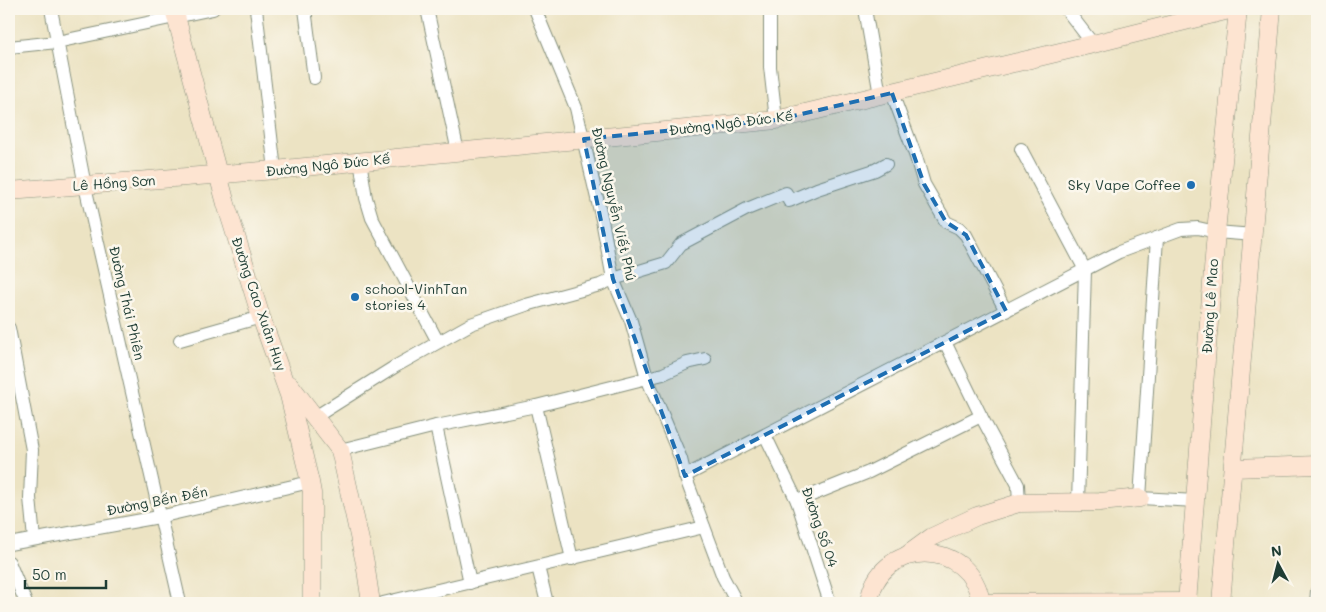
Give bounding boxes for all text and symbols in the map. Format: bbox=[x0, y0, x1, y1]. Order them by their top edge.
street label: Đường Ngô Đức Kế bbox=[668, 105, 794, 140]
street label: Đường Nguyễn Viết Phú bbox=[588, 125, 641, 283]
street label: Đường Ngô Đức Kế bbox=[265, 149, 391, 180]
street label: Lê Hồng Sơn bbox=[72, 170, 156, 195]
place label: Sky Vape Coffee bbox=[1068, 175, 1181, 194]
marker: Sky Vape Coffee bbox=[1185, 179, 1197, 191]
street label: Đường Cao Xuân Huy bbox=[228, 234, 291, 373]
street label: Đường Thái Phiên bbox=[105, 244, 150, 362]
street label: Đường Lê Mao bbox=[1197, 258, 1222, 354]
place label: school-VinhTan stories 4 bbox=[365, 279, 467, 314]
marker: school-VinhTan stories 4 bbox=[349, 291, 361, 303]
street label: Đường Bến Đến bbox=[105, 481, 209, 520]
street label: Đường Số 04 bbox=[798, 484, 843, 570]
north arrow bbox=[1254, 540, 1304, 590]
text: N bbox=[1270, 541, 1283, 561]
scale bar bbox=[25, 557, 106, 589]
text: 50 m bbox=[32, 564, 67, 584]

